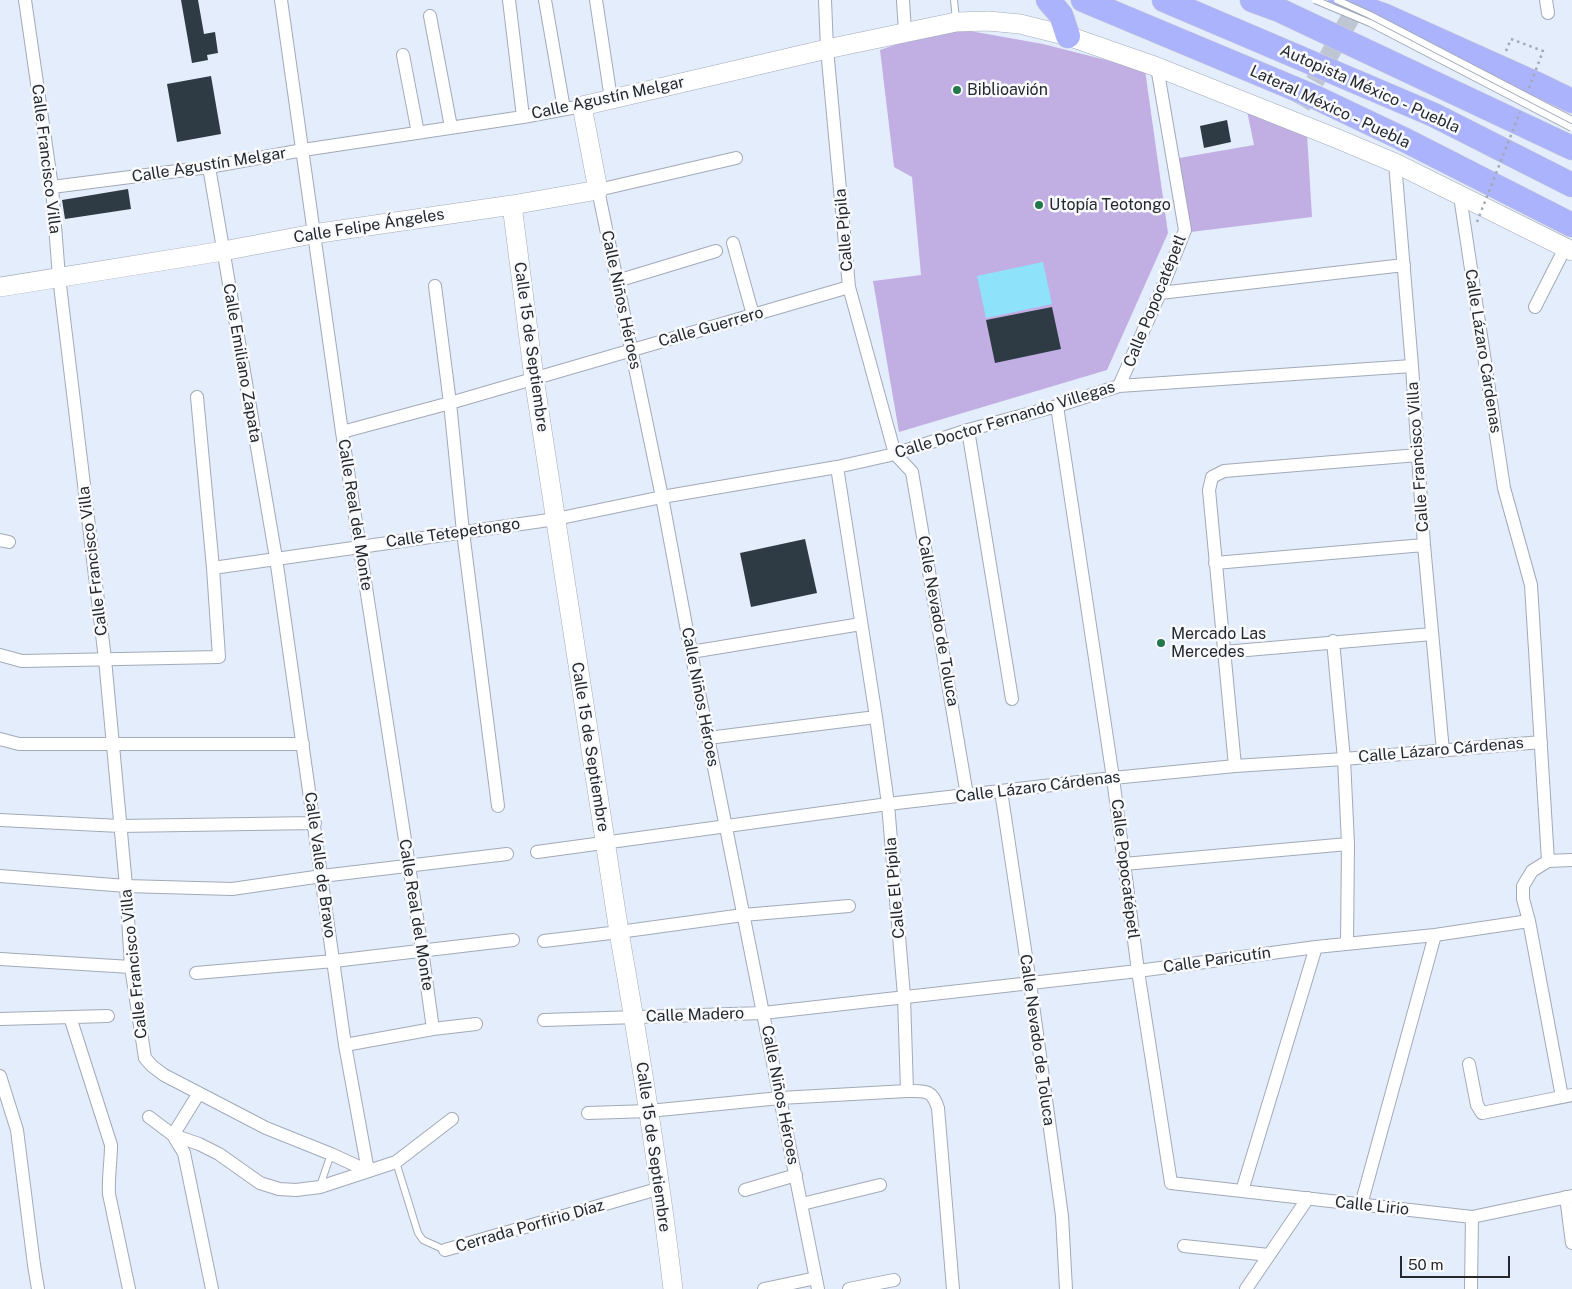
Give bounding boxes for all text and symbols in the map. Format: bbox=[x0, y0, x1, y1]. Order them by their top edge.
street label: Autopista México - Puebla bbox=[1277, 41, 1463, 137]
street label: Lateral México - Puebla bbox=[1247, 61, 1413, 153]
street label: Calle Agustín Melgar bbox=[530, 72, 686, 124]
place label: Biblioavión bbox=[967, 80, 1048, 100]
street label: Calle Francisco Villa bbox=[27, 83, 65, 235]
marker: Biblioavión bbox=[951, 84, 963, 96]
street label: Calle Agustín Melgar bbox=[130, 143, 288, 187]
street label: Calle Pípila bbox=[831, 188, 857, 272]
place label: Utopía Teotongo bbox=[1049, 195, 1171, 215]
marker: Utopía Teotongo bbox=[1033, 199, 1045, 211]
street label: Calle Felipe Ángeles bbox=[292, 205, 446, 247]
street label: Calle Niños Héroes bbox=[597, 229, 645, 371]
street label: Calle Popocatépetl bbox=[1120, 232, 1190, 370]
street label: Calle 15 de Septiembre bbox=[510, 261, 552, 433]
street label: Calle Lázaro Cárdenas bbox=[1461, 268, 1505, 434]
street label: Calle Emiliano Zapata bbox=[219, 282, 265, 444]
street label: Calle Guerrero bbox=[656, 303, 766, 351]
street label: Calle Doctor Fernando Villegas bbox=[893, 377, 1117, 463]
street label: Calle Francisco Villa bbox=[1403, 381, 1433, 533]
street label: Calle Real del Monte bbox=[334, 438, 376, 592]
street label: Calle Francisco Villa bbox=[74, 485, 112, 637]
street label: Calle Tetepetongo bbox=[385, 514, 521, 552]
street label: Calle Nevado de Toluca bbox=[914, 534, 962, 708]
place label: Mercado Las Mercedes bbox=[1171, 624, 1266, 662]
street label: Calle Niños Héroes bbox=[677, 626, 723, 768]
marker: Mercado Las Mercedes bbox=[1155, 637, 1167, 649]
street label: Calle 15 de Septiembre bbox=[567, 661, 613, 833]
street label: Calle Lázaro Cárdenas bbox=[1358, 733, 1524, 767]
street label: Calle Lázaro Cárdenas bbox=[955, 767, 1121, 807]
street label: Calle Valle de Bravo bbox=[300, 791, 340, 939]
street label: Calle Popocatépetl bbox=[1107, 798, 1143, 940]
street label: Calle El Pípila bbox=[881, 837, 909, 939]
street label: Calle Real del Monte bbox=[395, 838, 437, 992]
street label: Calle Francisco Villa bbox=[117, 888, 151, 1040]
street label: Calle Paricutín bbox=[1162, 943, 1272, 977]
street label: Calle Nevado de Toluca bbox=[1015, 953, 1059, 1127]
street label: Calle Madero bbox=[645, 1004, 745, 1026]
street label: Calle Niños Héroes bbox=[757, 1024, 803, 1166]
street label: Calle 15 de Septiembre bbox=[632, 1061, 674, 1233]
street label: Calle Lirio bbox=[1334, 1193, 1410, 1219]
street label: Cerrada Porfirio Díaz bbox=[454, 1196, 606, 1256]
scale bar bbox=[1402, 1246, 1512, 1278]
text: 50 m bbox=[1408, 1256, 1443, 1273]

